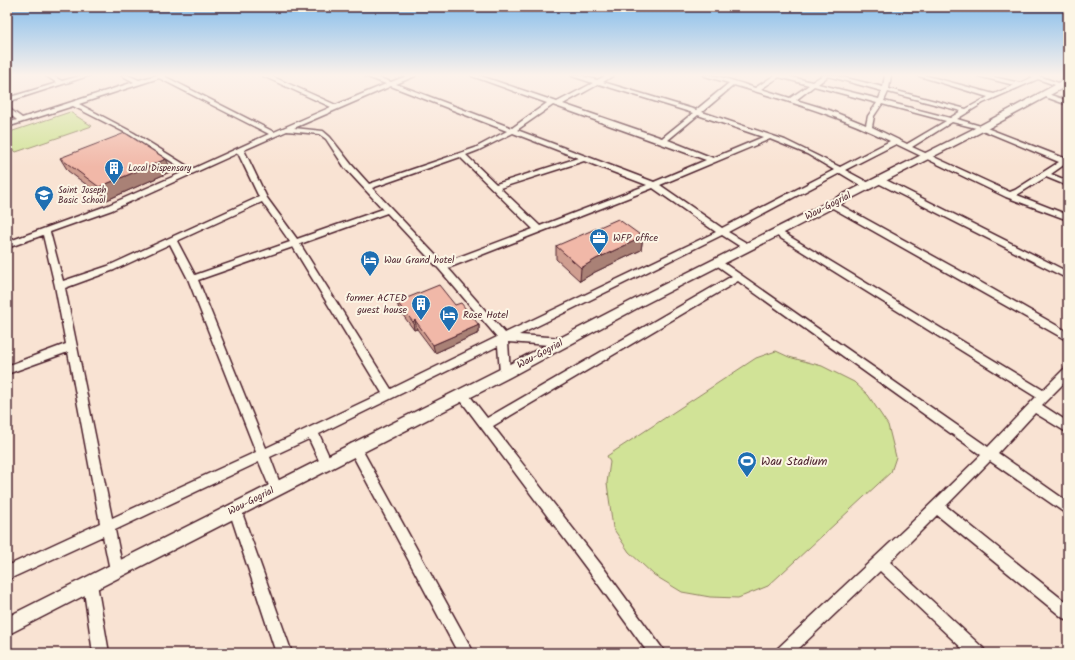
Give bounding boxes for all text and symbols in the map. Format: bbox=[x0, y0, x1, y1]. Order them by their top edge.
building icon: Local Dispensary bbox=[103, 157, 125, 185]
place label: Local Dispensary bbox=[128, 161, 192, 176]
place label: Saint Joseph Basic School bbox=[58, 183, 107, 208]
school or university icon: Saint Joseph Basic School bbox=[33, 184, 55, 212]
street label: Wau-Gogrial bbox=[802, 187, 854, 225]
office icon: WFP office bbox=[588, 227, 610, 255]
place label: WFP office bbox=[613, 230, 659, 246]
hotel icon: Wau Grand hotel bbox=[359, 249, 381, 277]
place label: Wau Grand hotel bbox=[384, 252, 455, 268]
place label: former ACTED guest house bbox=[346, 290, 408, 318]
building icon: former ACTED guest house bbox=[410, 293, 432, 321]
hotel icon: Rose Hotel bbox=[438, 304, 460, 332]
place label: Rose Hotel bbox=[463, 307, 509, 323]
street label: Wau-Gogrial bbox=[514, 335, 566, 373]
sports icon: Wau Stadium bbox=[736, 450, 758, 478]
place label: Wau Stadium bbox=[761, 452, 828, 471]
street label: Wau-Gogrial bbox=[225, 482, 277, 520]

